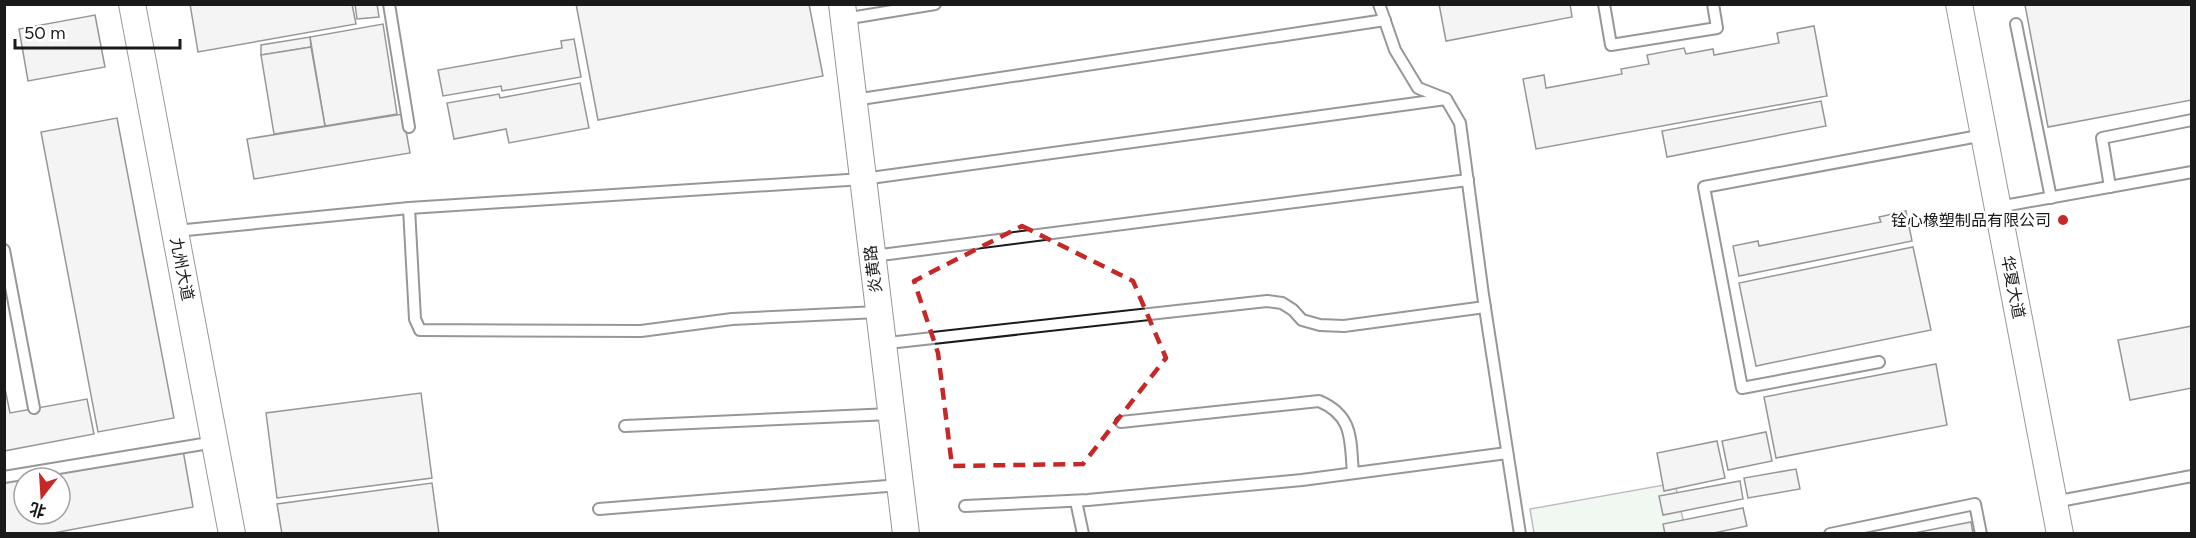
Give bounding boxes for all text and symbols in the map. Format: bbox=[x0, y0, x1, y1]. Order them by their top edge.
scale bar bbox=[15, 12, 180, 50]
text: 50 m bbox=[24, 22, 66, 44]
place label: 铨心橡塑制品有限公司 bbox=[1891, 211, 2051, 230]
marker: 铨心橡塑制品有限公司 bbox=[2056, 213, 2070, 227]
street label: 九州大道 bbox=[167, 236, 197, 302]
street label: 炎黄路 bbox=[861, 244, 885, 294]
street label: 华夏大道 bbox=[1998, 254, 2028, 320]
north arrow bbox=[12, 466, 72, 526]
text: 北 bbox=[27, 498, 48, 521]

